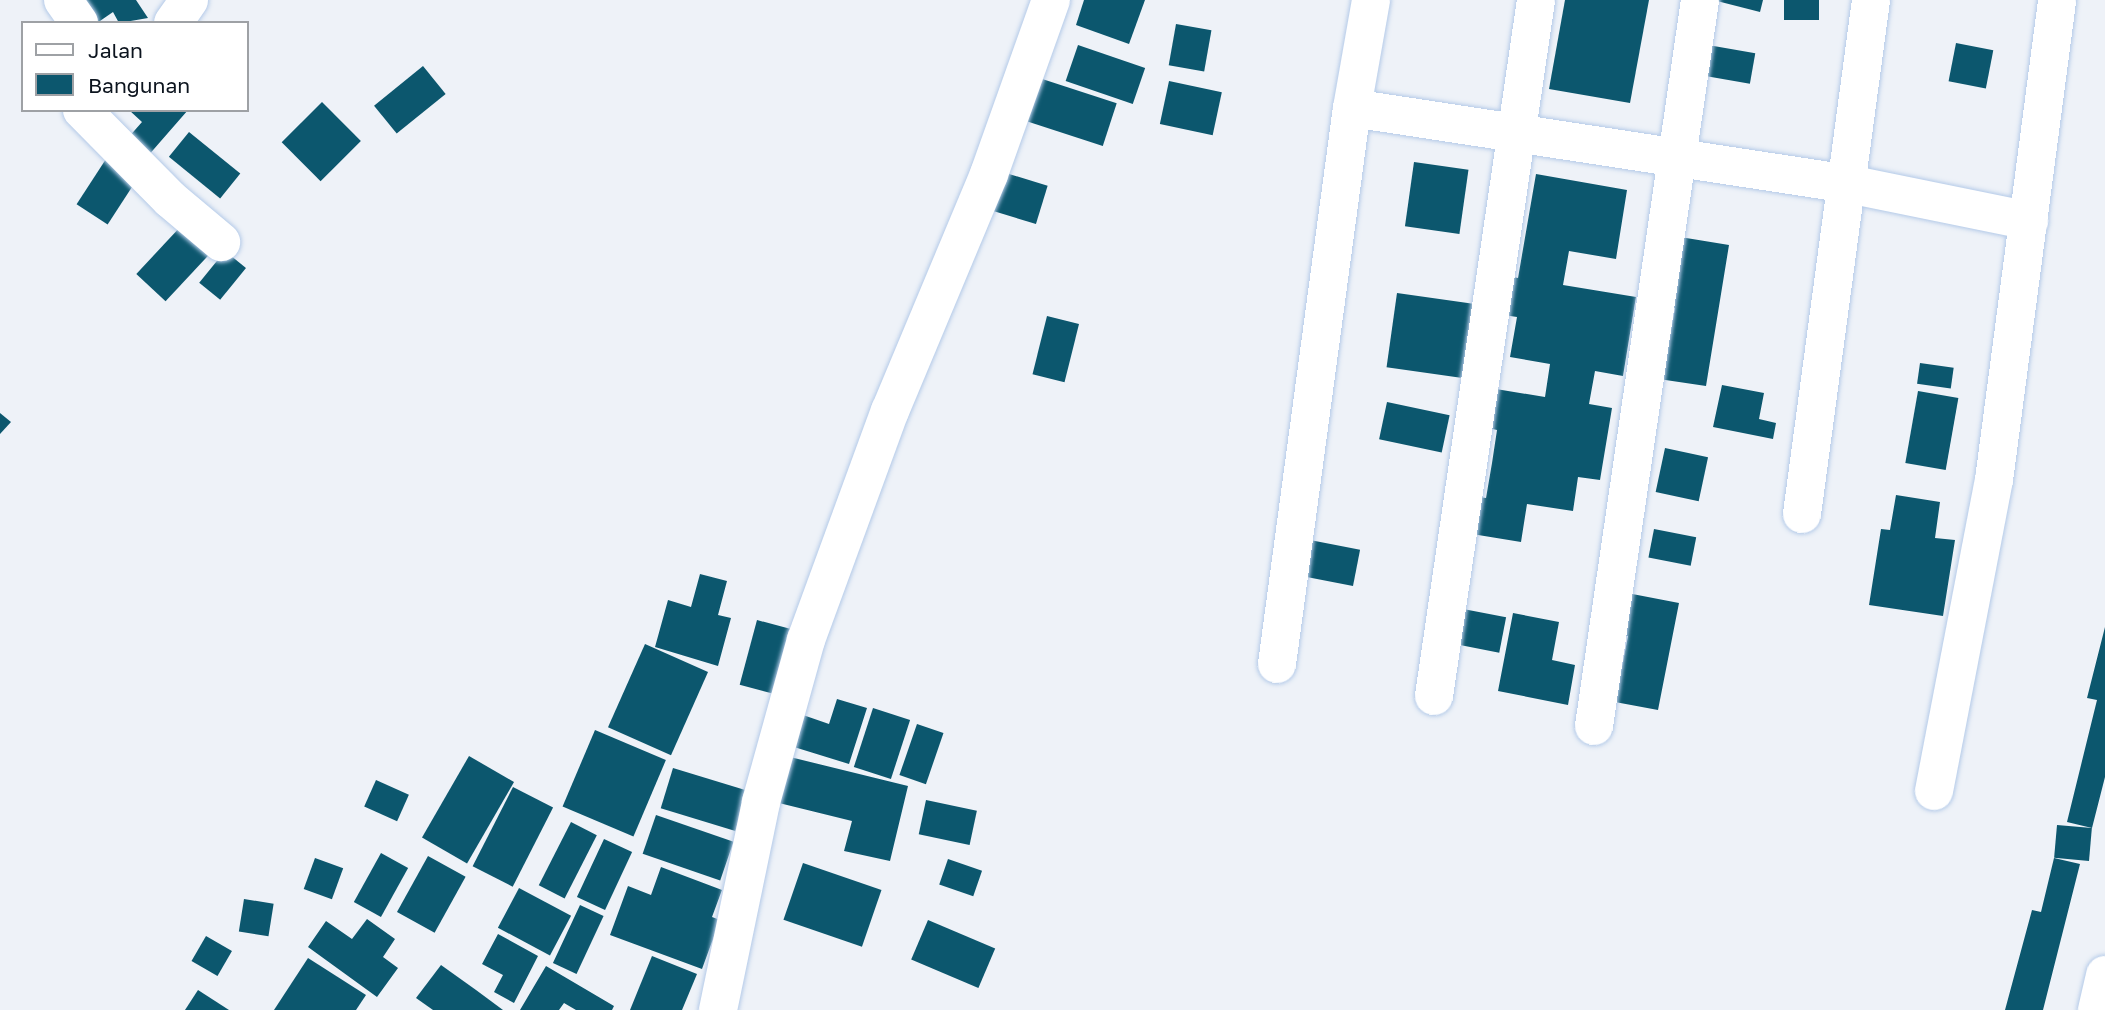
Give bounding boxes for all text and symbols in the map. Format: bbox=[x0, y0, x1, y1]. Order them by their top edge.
legend bbox=[21, 21, 248, 112]
text: Jalan bbox=[88, 37, 143, 63]
text: Bangunan bbox=[88, 72, 190, 98]

